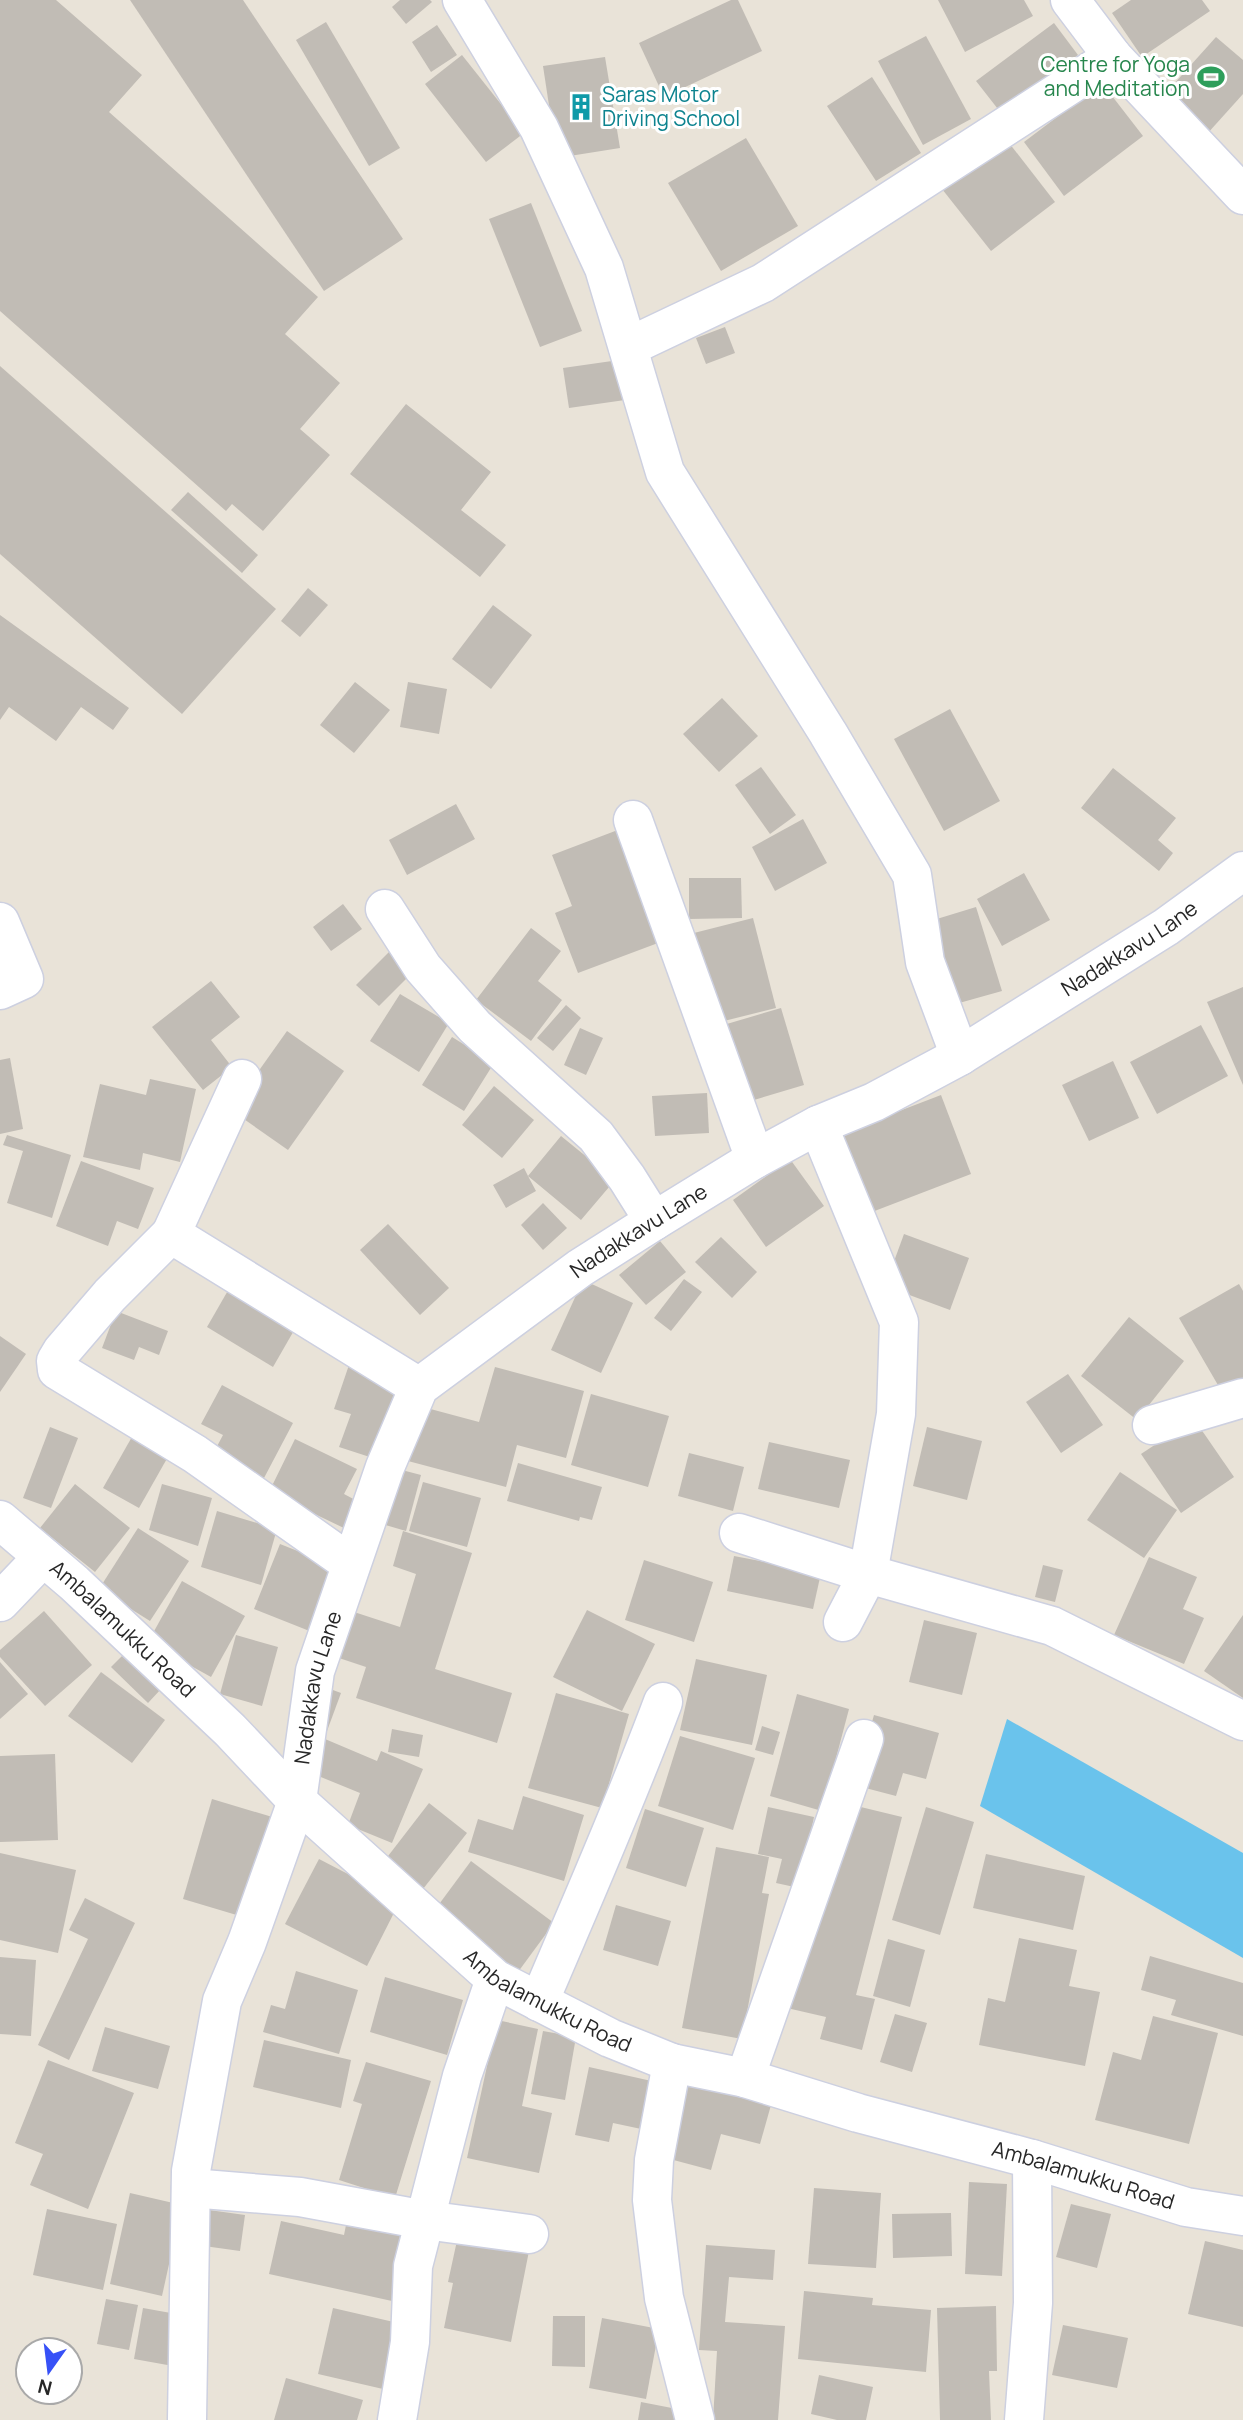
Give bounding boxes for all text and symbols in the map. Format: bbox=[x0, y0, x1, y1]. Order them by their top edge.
place label: Centre for Yoga and Meditation bbox=[1041, 50, 1190, 102]
sports icon: Centre for Yoga and Meditation bbox=[1196, 62, 1226, 92]
place label: Saras Motor Driving School bbox=[602, 80, 740, 132]
building icon: Saras Motor Driving School bbox=[566, 92, 596, 122]
street label: Nadakkavu Lane bbox=[1056, 894, 1203, 1002]
street label: Nadakkavu Lane bbox=[564, 1177, 712, 1284]
street label: Ambalamukku Road bbox=[44, 1553, 202, 1703]
street label: Nadakkavu Lane bbox=[287, 1607, 348, 1766]
street label: Ambalamukku Road bbox=[458, 1942, 636, 2058]
street label: Ambalamukku Road bbox=[989, 2134, 1178, 2216]
north arrow bbox=[14, 2336, 84, 2406]
text: N bbox=[35, 2373, 55, 2402]

